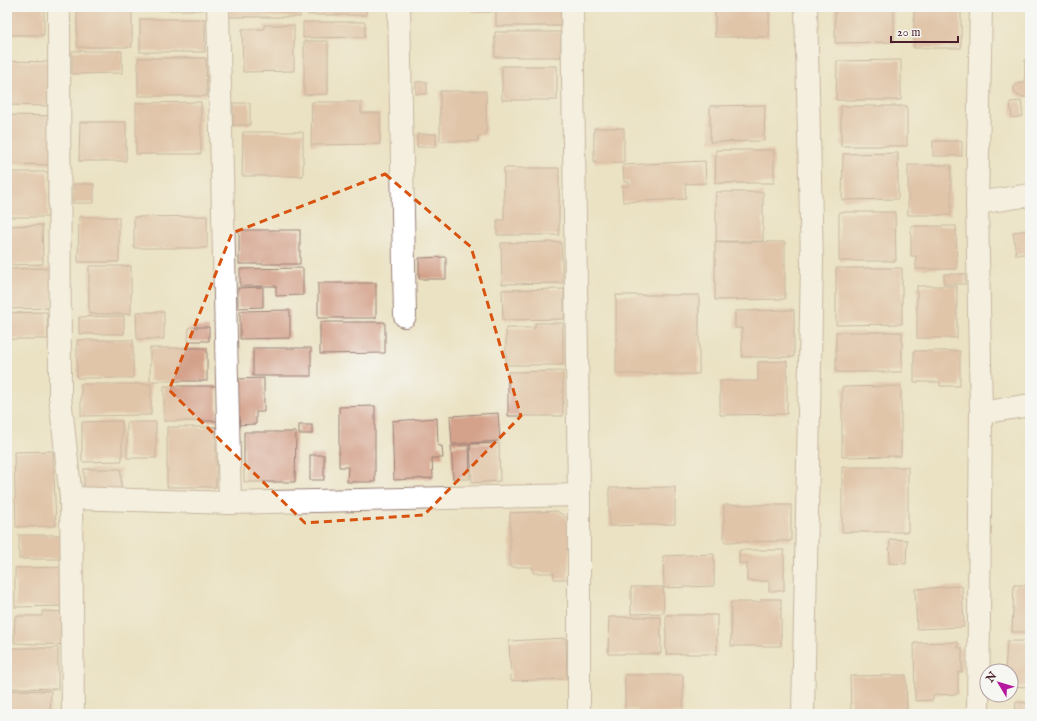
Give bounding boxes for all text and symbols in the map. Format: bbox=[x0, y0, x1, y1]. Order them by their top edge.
scale bar bbox=[891, 18, 958, 44]
text: 20 m bbox=[897, 25, 920, 40]
north arrow bbox=[979, 663, 1019, 703]
text: N bbox=[983, 669, 1001, 686]

